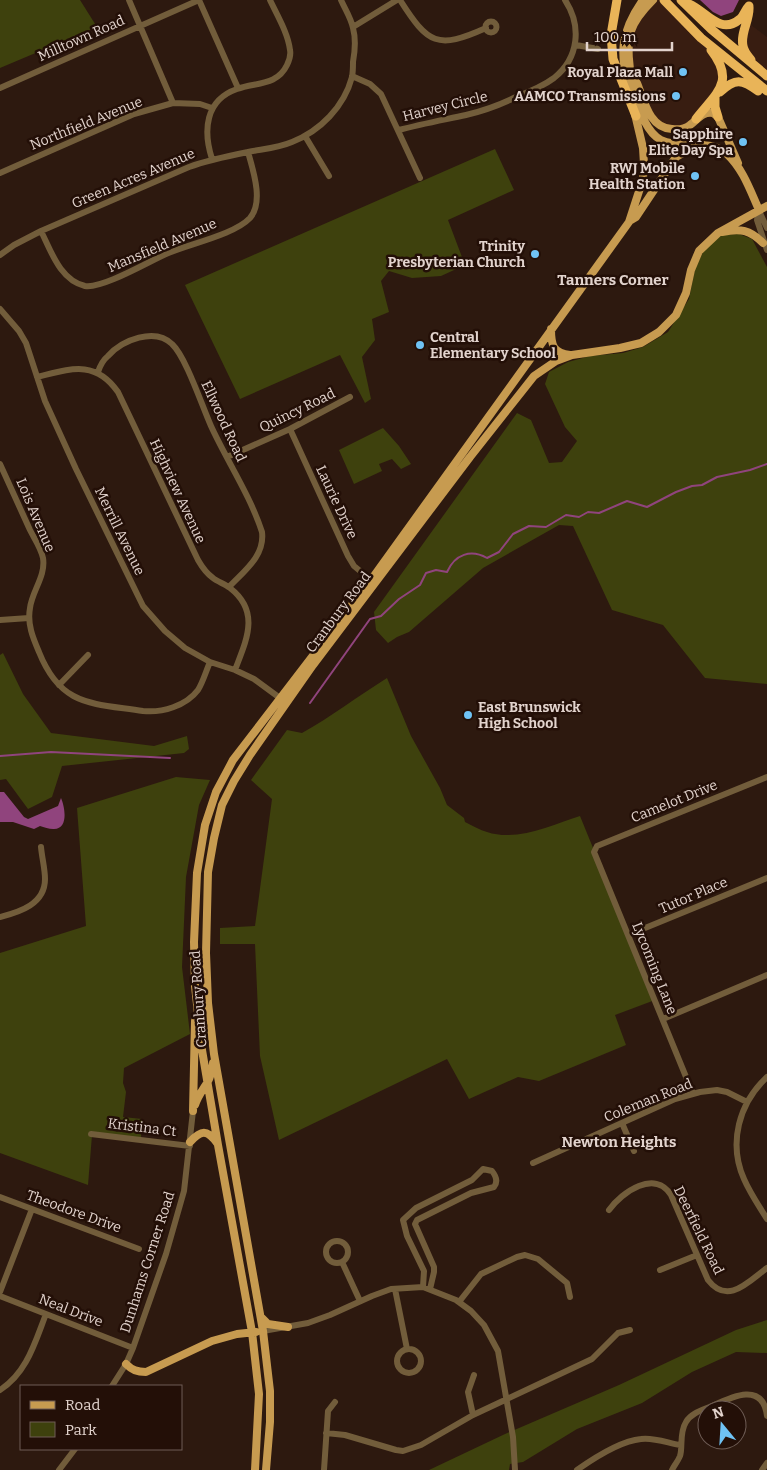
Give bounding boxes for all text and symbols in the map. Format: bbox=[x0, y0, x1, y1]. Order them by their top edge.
street label: Milltown Road bbox=[35, 12, 127, 65]
scale bar bbox=[587, 20, 672, 52]
text: 100 m bbox=[594, 28, 637, 46]
place label: Royal Plaza Mall bbox=[567, 64, 674, 81]
marker: Royal Plaza Mall bbox=[677, 66, 689, 78]
street label: Harvey Circle bbox=[401, 88, 489, 125]
place label: AAMCO Transmissions bbox=[514, 88, 666, 105]
marker: AAMCO Transmissions bbox=[670, 90, 682, 102]
street label: Northfield Avenue bbox=[27, 93, 145, 154]
place label: Sapphire Elite Day Spa bbox=[648, 126, 733, 159]
marker: Sapphire Elite Day Spa bbox=[737, 136, 749, 148]
street label: Green Acres Avenue bbox=[69, 145, 197, 212]
place label: RWJ Mobile Health Station bbox=[589, 160, 685, 193]
marker: RWJ Mobile Health Station bbox=[689, 170, 701, 182]
street label: Mansfield Avenue bbox=[105, 215, 219, 276]
place label: Trinity Presbyterian Church bbox=[388, 238, 525, 271]
marker: Trinity Presbyterian Church bbox=[529, 248, 541, 260]
district label: Tanners Corner bbox=[557, 271, 669, 289]
place label: Central Elementary School bbox=[430, 329, 556, 362]
marker: Central Elementary School bbox=[414, 339, 426, 351]
street label: Ellwood Road bbox=[197, 378, 250, 464]
street label: Quincy Road bbox=[257, 385, 338, 436]
street label: Highview Avenue bbox=[146, 436, 209, 546]
street label: Laurie Drive bbox=[312, 463, 361, 542]
street label: Lois Avenue bbox=[12, 476, 59, 555]
street label: Merrill Avenue bbox=[91, 484, 148, 578]
street label: Cranbury Road bbox=[302, 568, 374, 656]
place label: East Brunswick High School bbox=[478, 699, 581, 732]
marker: East Brunswick High School bbox=[462, 709, 474, 721]
street label: Camelot Drive bbox=[628, 776, 720, 827]
street label: Tutor Place bbox=[656, 873, 730, 918]
street label: Lycoming Lane bbox=[628, 920, 681, 1017]
street label: Cranbury Road bbox=[187, 950, 210, 1048]
street label: Coleman Road bbox=[601, 1075, 695, 1126]
street label: Kristina Ct bbox=[107, 1115, 177, 1140]
district label: Newton Heights bbox=[562, 1133, 676, 1151]
street label: Deerfield Road bbox=[670, 1183, 727, 1277]
street label: Theodore Drive bbox=[24, 1186, 124, 1236]
street label: Dunhams Corner Road bbox=[117, 1189, 178, 1335]
street label: Neal Drive bbox=[36, 1290, 105, 1330]
legend bbox=[20, 1385, 182, 1450]
text: Road bbox=[65, 1396, 100, 1414]
north arrow bbox=[697, 1400, 747, 1450]
text: N bbox=[710, 1403, 726, 1423]
text: Park bbox=[65, 1421, 97, 1439]

